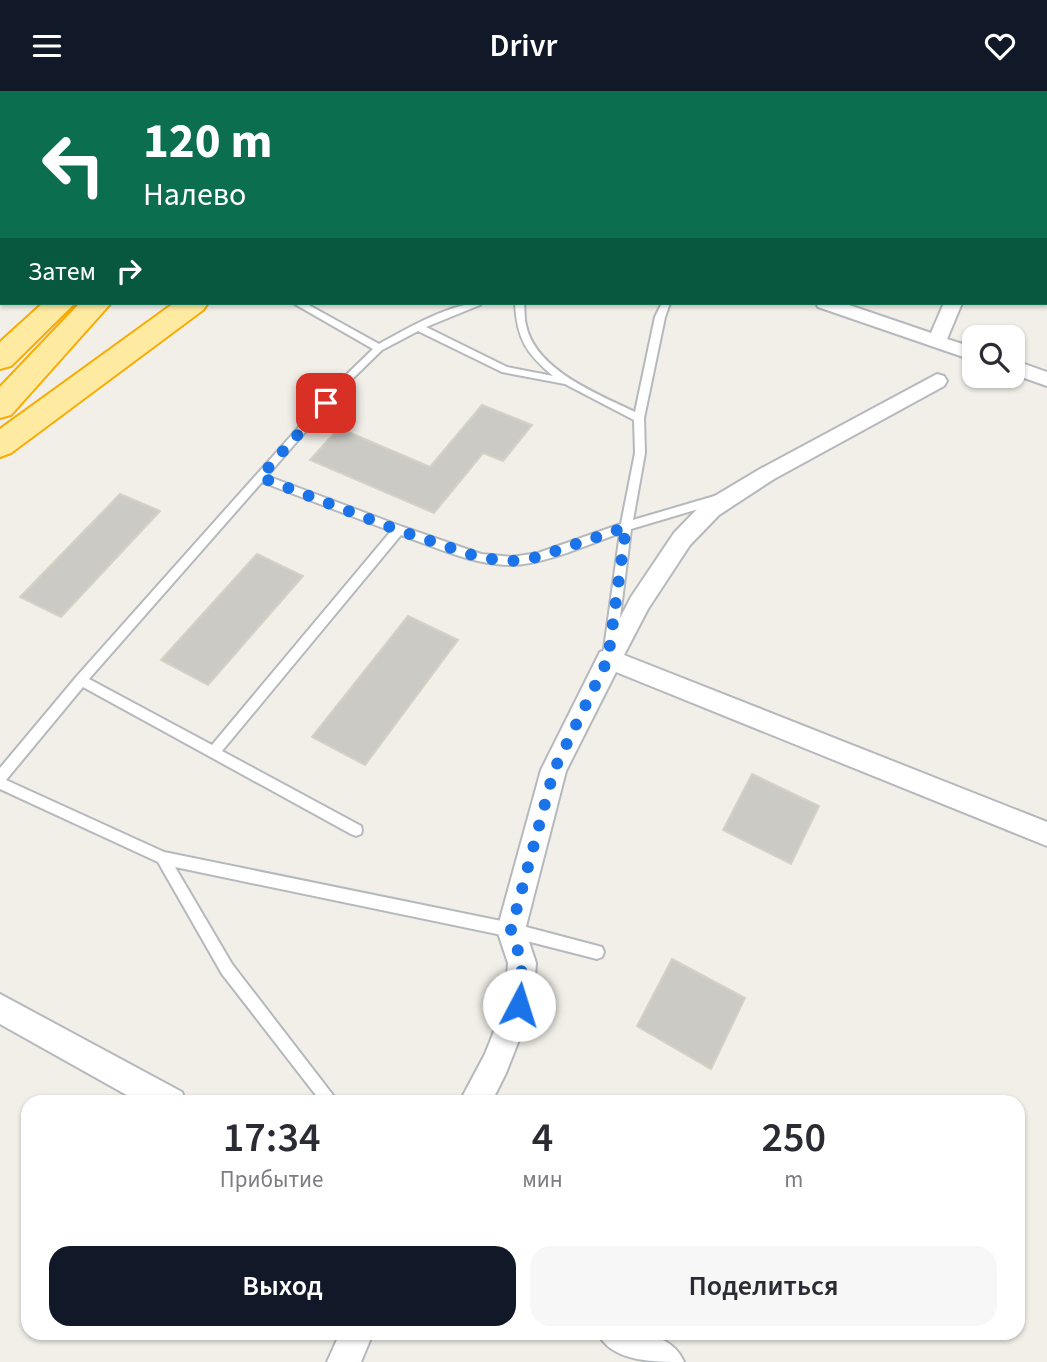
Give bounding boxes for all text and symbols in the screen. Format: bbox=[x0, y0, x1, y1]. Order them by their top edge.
text: Drivr bbox=[489, 23, 558, 69]
icon: menu bbox=[28, 27, 66, 65]
icon: heart bbox=[981, 27, 1019, 65]
text: 120 m bbox=[143, 107, 272, 177]
icon: left bbox=[28, 119, 119, 210]
text: Налево bbox=[143, 172, 246, 218]
icon: right bbox=[110, 252, 148, 290]
text: Затем bbox=[28, 253, 96, 290]
map controls bbox=[962, 325, 1025, 388]
button: search bbox=[962, 325, 1025, 388]
pin bbox=[296, 373, 356, 433]
icon: arrive bbox=[307, 384, 345, 422]
position arrow bbox=[482, 968, 556, 1042]
text: 17:34 bbox=[223, 1108, 320, 1168]
text: 4 bbox=[532, 1108, 553, 1168]
text: 250 bbox=[762, 1108, 826, 1168]
text: Прибытие bbox=[220, 1163, 323, 1196]
text: мин bbox=[522, 1163, 563, 1196]
text: m bbox=[784, 1163, 803, 1196]
button: Выход bbox=[49, 1246, 516, 1326]
button: Поделиться bbox=[530, 1246, 997, 1326]

